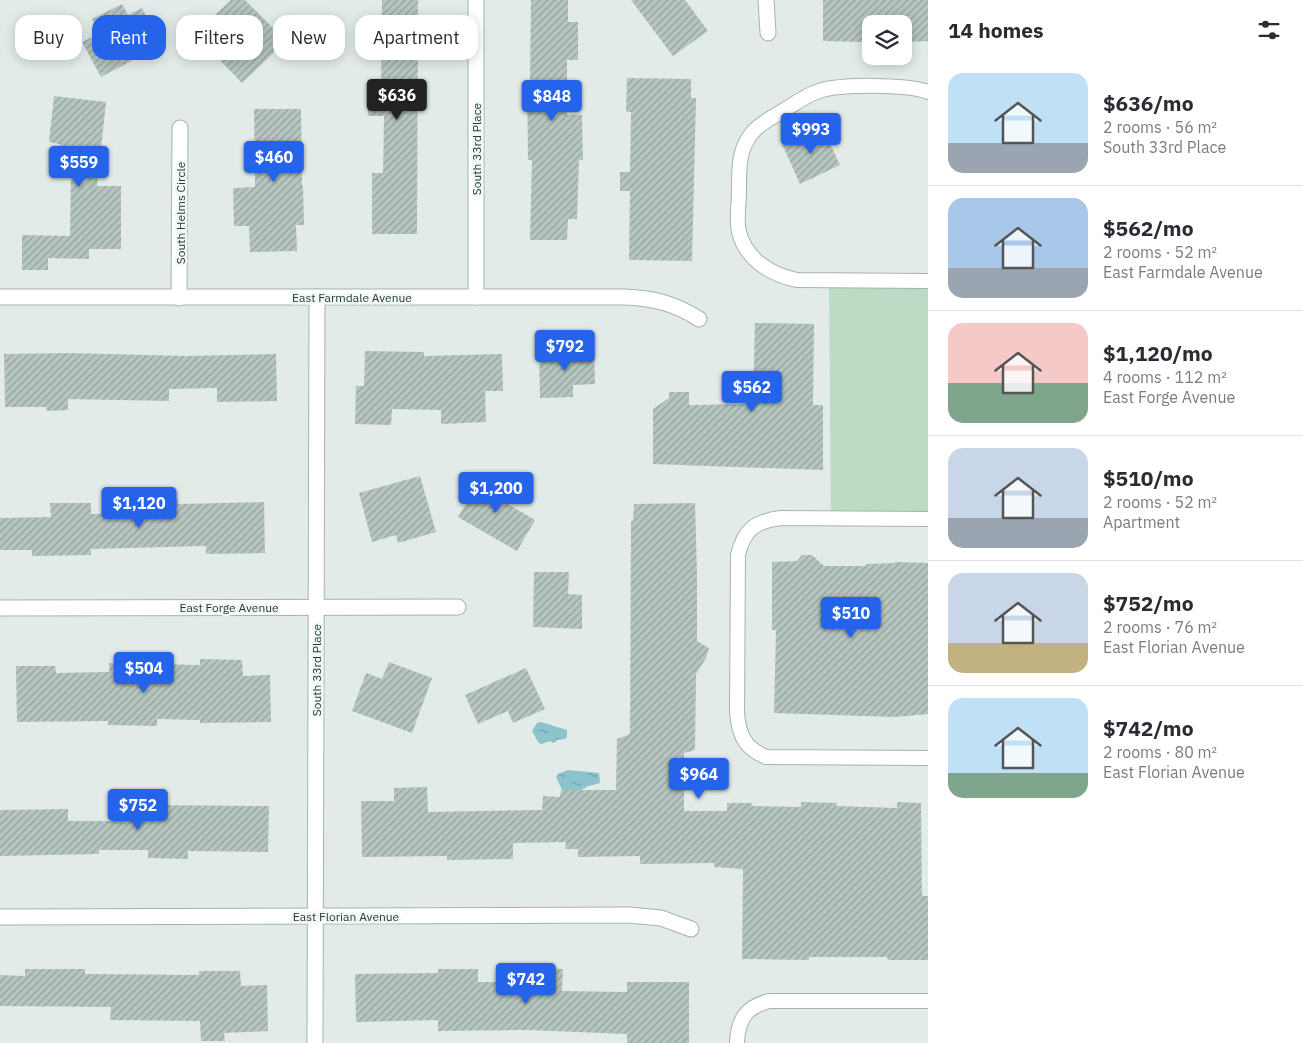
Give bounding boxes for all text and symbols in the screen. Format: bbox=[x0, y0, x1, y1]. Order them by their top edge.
chip: Buy bbox=[15, 15, 82, 60]
chip: Rent bbox=[92, 15, 166, 60]
chip: Filters bbox=[176, 15, 263, 60]
chip: New bbox=[273, 15, 345, 60]
chip: Apartment bbox=[355, 15, 478, 60]
map controls bbox=[862, 15, 912, 65]
button: layers bbox=[862, 15, 912, 65]
text: 14 homes bbox=[948, 16, 1044, 44]
icon: filters bbox=[1255, 16, 1283, 44]
pin: $636 bbox=[367, 78, 427, 121]
pin: $848 bbox=[522, 80, 582, 122]
text: $636 bbox=[378, 85, 416, 105]
text: $848 bbox=[533, 86, 571, 106]
text: $636/mo bbox=[1103, 89, 1194, 117]
icon: home bbox=[988, 93, 1048, 153]
street label: South 33rd Place bbox=[469, 102, 484, 195]
pin: $993 bbox=[781, 112, 841, 155]
text: 2 rooms · 56 m² bbox=[1103, 117, 1217, 137]
text: $993 bbox=[792, 119, 830, 139]
text: South 33rd Place bbox=[1103, 137, 1226, 157]
pin: $460 bbox=[244, 140, 304, 183]
pin: $559 bbox=[49, 146, 109, 188]
text: $460 bbox=[255, 147, 293, 167]
text: $559 bbox=[60, 152, 98, 172]
street label: South Helms Circle bbox=[173, 161, 188, 264]
text: $562/mo bbox=[1103, 214, 1194, 242]
icon: home bbox=[988, 218, 1048, 278]
text: 2 rooms · 52 m² bbox=[1103, 242, 1217, 262]
text: East Farmdale Avenue bbox=[1103, 262, 1263, 282]
street label: East Farmdale Avenue bbox=[292, 290, 412, 305]
pin: $792 bbox=[535, 330, 595, 372]
text: $792 bbox=[546, 336, 584, 356]
text: $1,120/mo bbox=[1103, 339, 1213, 367]
icon: home bbox=[988, 343, 1048, 403]
text: 4 rooms · 112 m² bbox=[1103, 367, 1227, 387]
pin: $562 bbox=[722, 370, 782, 413]
text: $562 bbox=[733, 377, 771, 397]
text: East Forge Avenue bbox=[1103, 387, 1235, 407]
text: $510/mo bbox=[1103, 464, 1194, 492]
icon: home bbox=[988, 468, 1048, 528]
pin: $1,200 bbox=[455, 472, 537, 514]
text: $1,200 bbox=[470, 478, 522, 498]
pin: $1,120 bbox=[98, 486, 180, 529]
text: 2 rooms · 52 m² bbox=[1103, 492, 1217, 512]
text: $1,120 bbox=[113, 493, 165, 513]
text: Apartment bbox=[1103, 512, 1180, 532]
text: $752/mo bbox=[1103, 589, 1194, 617]
icon: home bbox=[988, 593, 1048, 653]
pin: $510 bbox=[821, 596, 881, 639]
street label: East Forge Avenue bbox=[179, 600, 279, 615]
text: $510 bbox=[832, 603, 870, 623]
text: 2 rooms · 76 m² bbox=[1103, 617, 1217, 637]
street label: South 33rd Place bbox=[309, 623, 324, 716]
text: East Florian Avenue bbox=[1103, 637, 1245, 657]
pin: $504 bbox=[114, 652, 174, 694]
text: $504 bbox=[125, 658, 163, 678]
text: $742/mo bbox=[1103, 714, 1194, 742]
icon: home bbox=[988, 718, 1048, 778]
text: 2 rooms · 80 m² bbox=[1103, 742, 1217, 762]
pin: $964 bbox=[669, 758, 729, 800]
text: East Florian Avenue bbox=[1103, 762, 1245, 782]
text: $964 bbox=[680, 764, 718, 784]
pin: $752 bbox=[108, 788, 168, 831]
text: $752 bbox=[119, 795, 157, 815]
street label: East Florian Avenue bbox=[293, 909, 400, 924]
pin: $742 bbox=[496, 962, 556, 1005]
text: $742 bbox=[507, 969, 545, 989]

